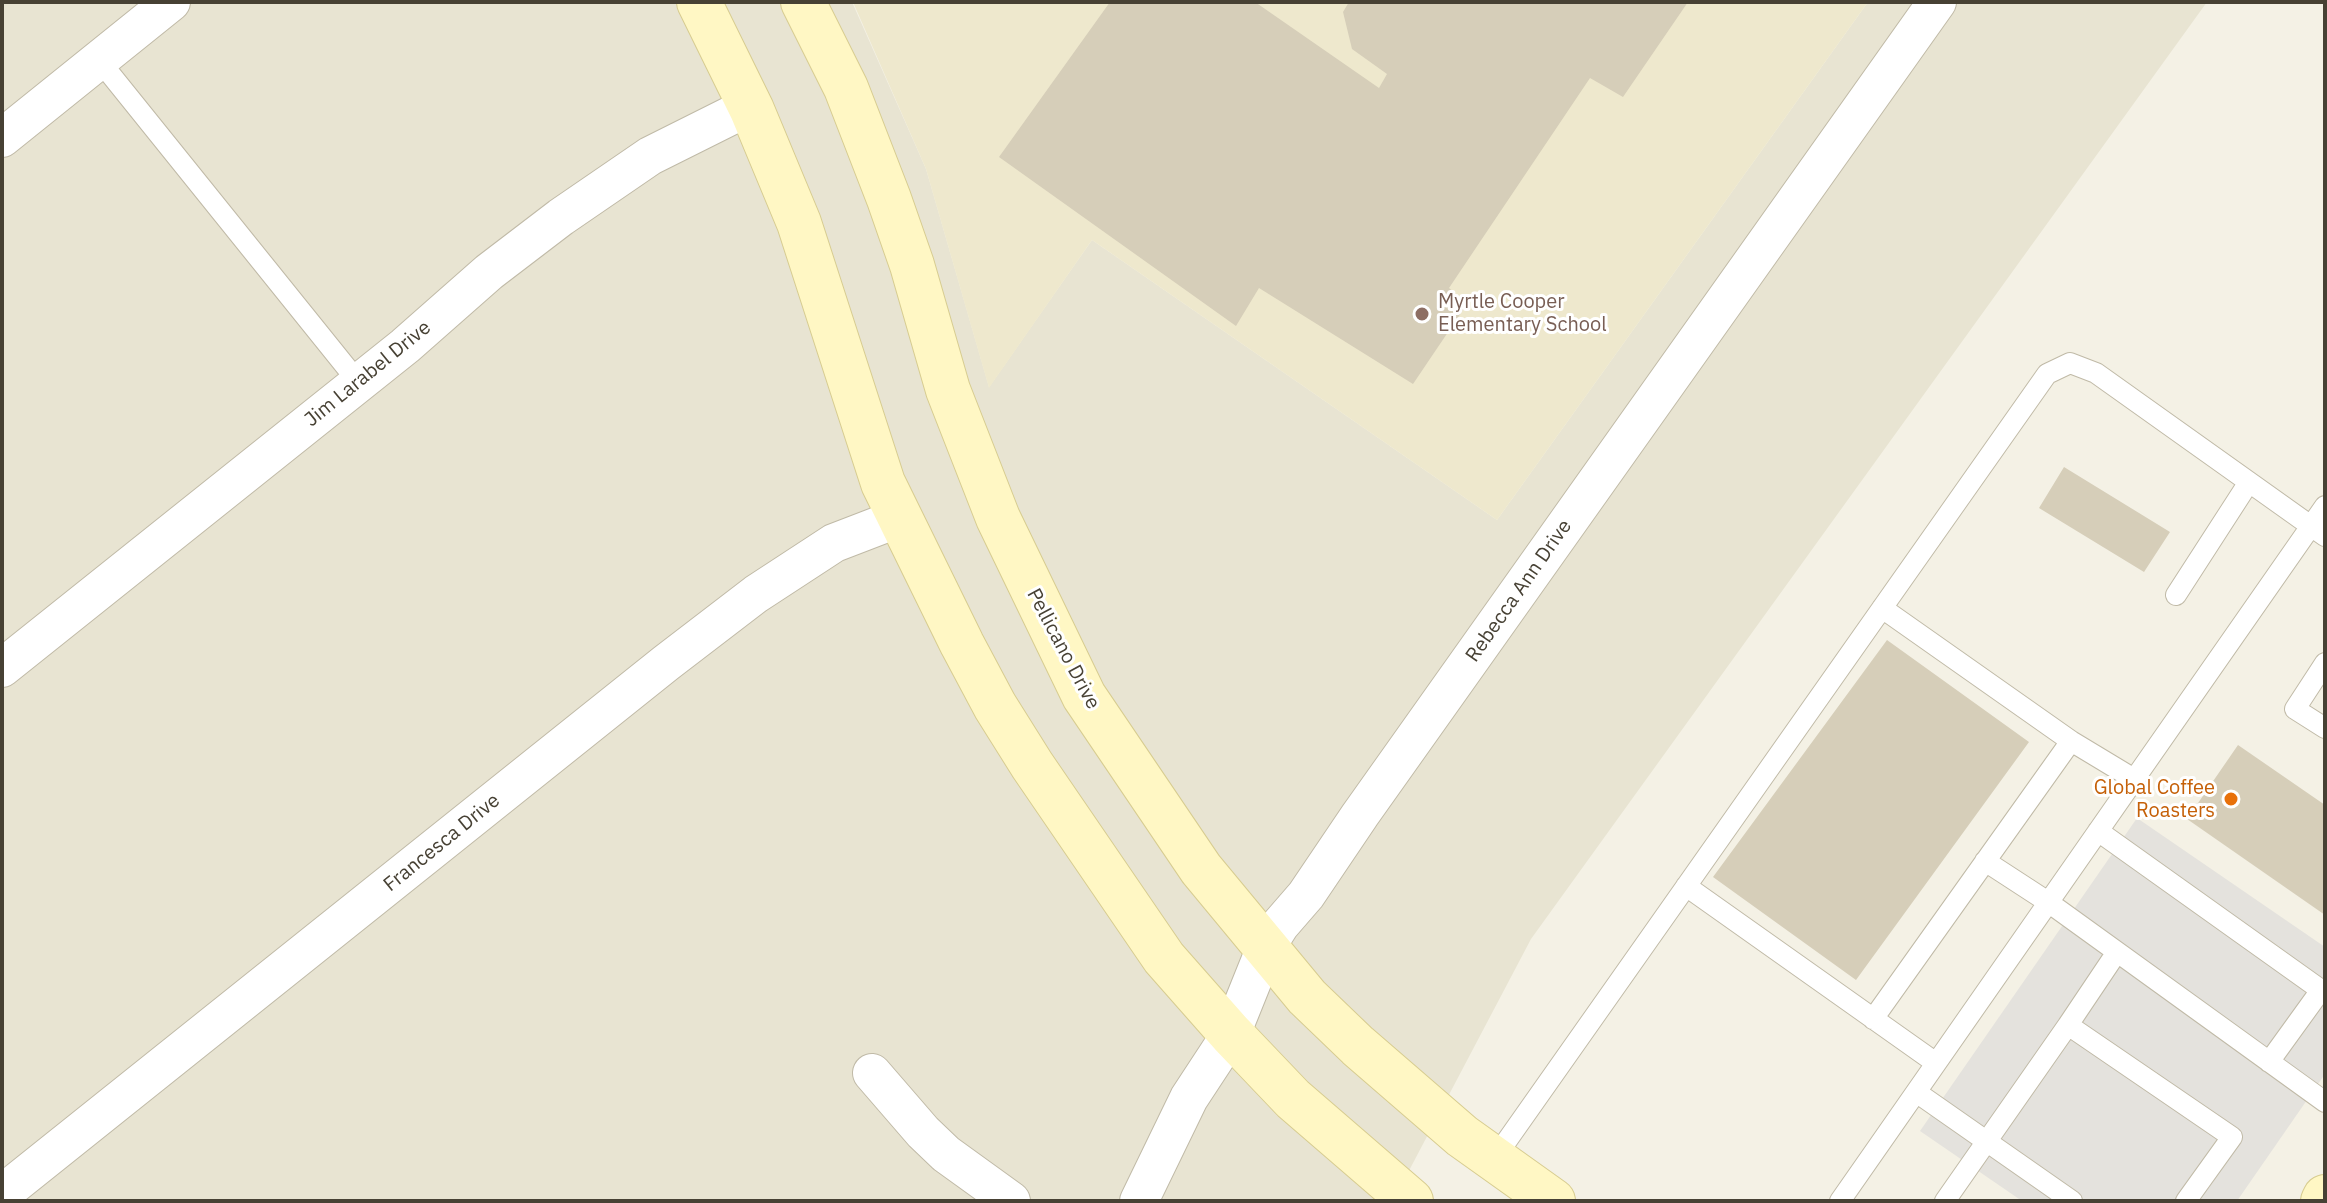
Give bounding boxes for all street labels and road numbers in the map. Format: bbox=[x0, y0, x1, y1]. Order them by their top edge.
street label: Jim Larabel Drive bbox=[300, 316, 436, 432]
street label: Rebecca Ann Drive bbox=[1461, 515, 1577, 667]
street label: Pellicano Drive bbox=[1021, 585, 1105, 713]
street label: Francesca Drive bbox=[379, 789, 505, 897]

